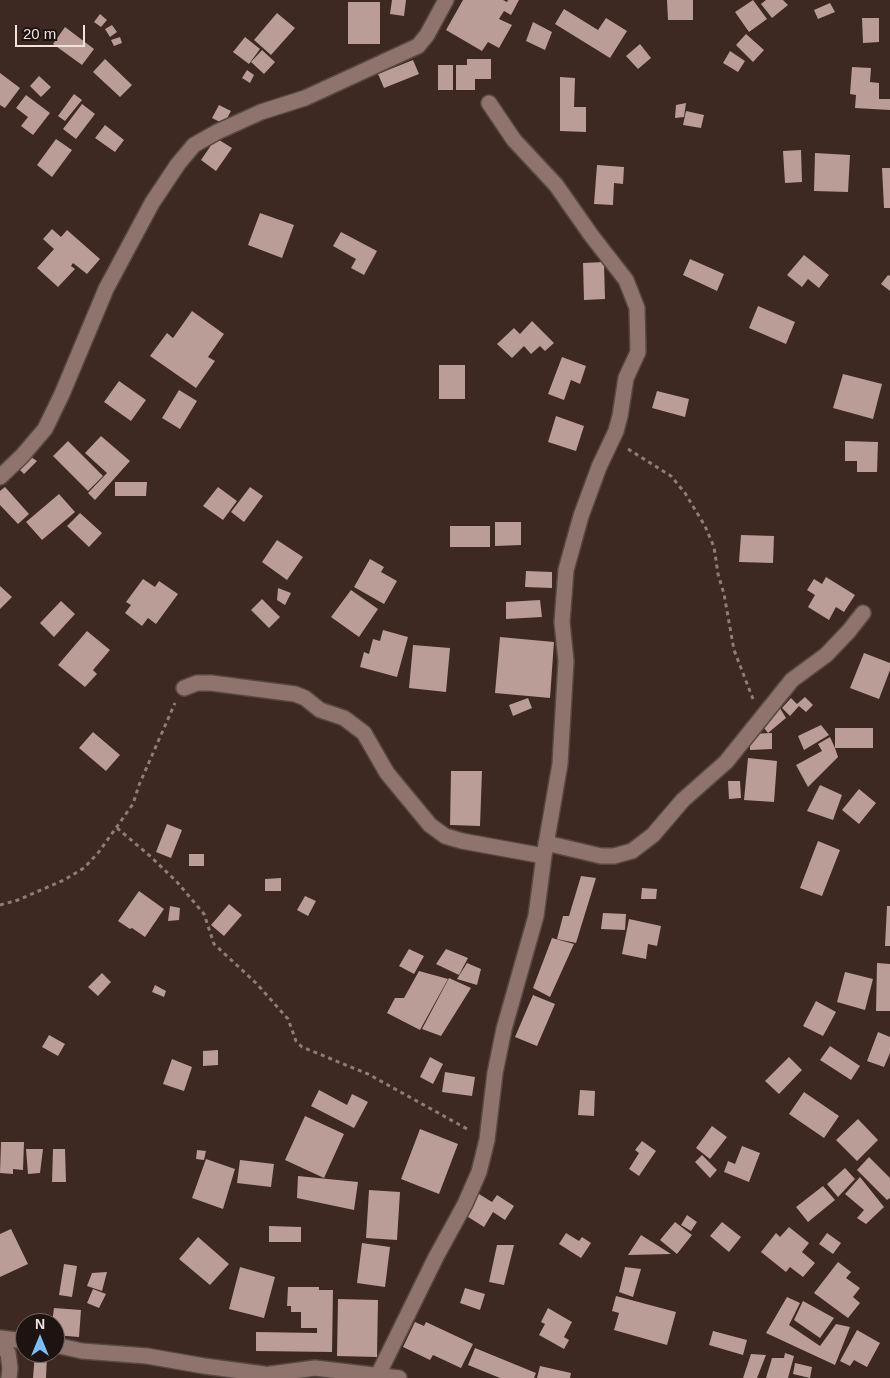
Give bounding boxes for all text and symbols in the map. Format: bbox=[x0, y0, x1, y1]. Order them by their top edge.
scale bar bbox=[18, 15, 88, 47]
text: 20 m bbox=[23, 25, 56, 42]
north arrow bbox=[15, 1313, 65, 1363]
text: N bbox=[35, 1316, 45, 1332]

